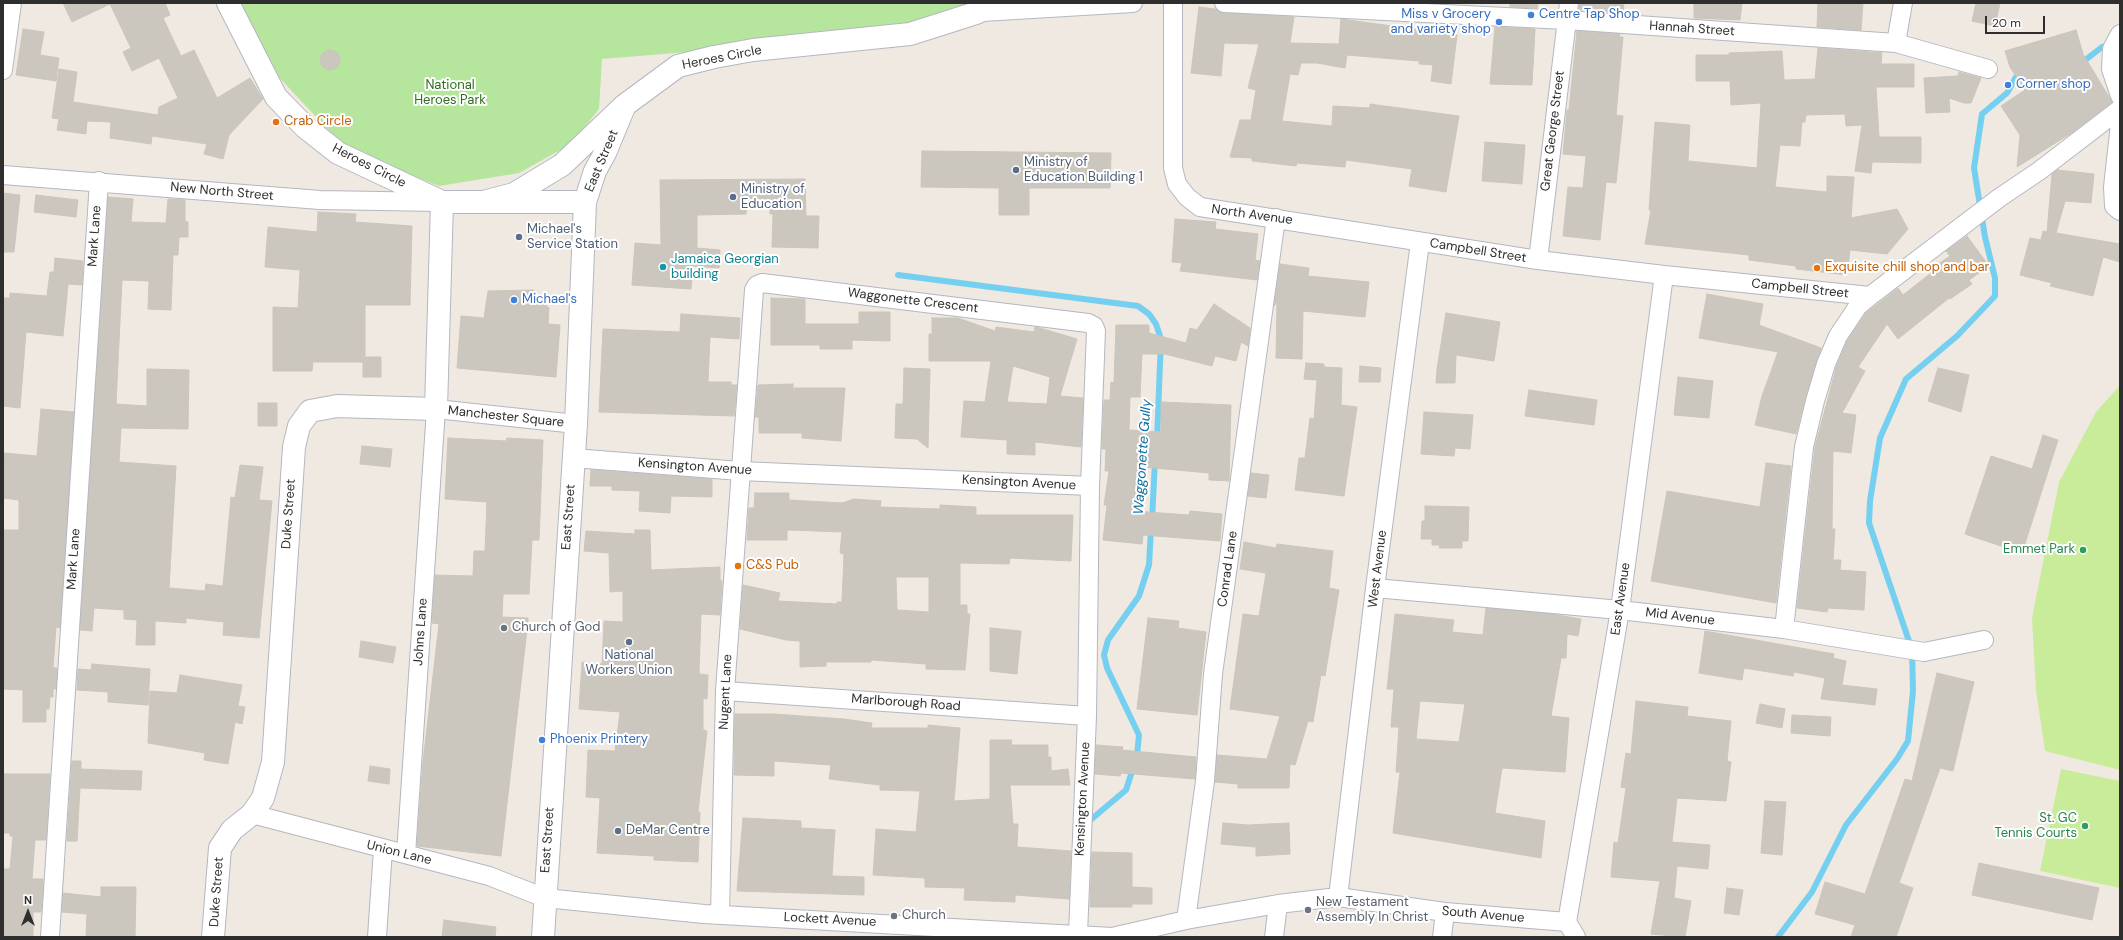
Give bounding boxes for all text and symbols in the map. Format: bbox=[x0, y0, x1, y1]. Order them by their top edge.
place label: Miss v Grocery and variety shop bbox=[1391, 7, 1491, 38]
place label: Centre Tap Shop bbox=[1539, 7, 1640, 23]
scale bar bbox=[1987, 8, 2047, 34]
marker: Centre Tap Shop bbox=[1526, 10, 1536, 20]
text: 20 m bbox=[1992, 15, 2021, 31]
marker: Miss v Grocery and variety shop bbox=[1494, 17, 1504, 27]
street label: Hannah Street bbox=[1649, 18, 1735, 40]
street label: Heroes Circle bbox=[681, 43, 763, 73]
street label: Great George Street bbox=[1538, 70, 1568, 192]
place label: Corner shop bbox=[2016, 77, 2091, 93]
park label: National Heroes Park bbox=[414, 78, 486, 109]
marker: Corner shop bbox=[2003, 80, 2013, 90]
place label: Crab Circle bbox=[284, 114, 352, 130]
marker: Crab Circle bbox=[271, 117, 281, 127]
street label: East Street bbox=[582, 128, 622, 194]
street label: Heroes Circle bbox=[330, 141, 408, 191]
place label: Ministry of Education Building 1 bbox=[1024, 155, 1143, 186]
marker: Ministry of Education Building 1 bbox=[1011, 165, 1021, 175]
street label: New North Street bbox=[170, 180, 274, 204]
place label: Ministry of Education bbox=[741, 182, 805, 213]
marker: Ministry of Education bbox=[728, 192, 738, 202]
street label: North Avenue bbox=[1210, 202, 1294, 228]
street label: Mark Lane bbox=[85, 205, 105, 267]
place label: Michael's Service Station bbox=[527, 222, 618, 253]
marker: Michael's Service Station bbox=[514, 232, 524, 242]
street label: Campbell Street bbox=[1429, 236, 1527, 266]
place label: Jamaica Georgian building bbox=[671, 252, 779, 283]
place label: Exquisite chill shop and bar bbox=[1825, 260, 1989, 276]
marker: Jamaica Georgian building bbox=[658, 262, 668, 272]
marker: Exquisite chill shop and bar bbox=[1812, 263, 1822, 273]
street label: Campbell Street bbox=[1751, 276, 1849, 302]
street label: Waggonette Crescent bbox=[847, 285, 979, 317]
place label: Michael's bbox=[522, 292, 577, 308]
marker: Michael's bbox=[509, 295, 519, 305]
water label: Waggonette Gully bbox=[1131, 399, 1155, 515]
street label: Manchester Square bbox=[447, 403, 565, 431]
street label: Kensington Avenue bbox=[638, 455, 752, 479]
street label: Kensington Avenue bbox=[962, 472, 1076, 494]
street label: Duke Street bbox=[279, 478, 299, 550]
street label: East Street bbox=[559, 484, 579, 550]
street label: Mark Lane bbox=[64, 528, 84, 590]
street label: West Avenue bbox=[1365, 529, 1391, 609]
street label: Conrad Lane bbox=[1215, 530, 1241, 608]
place label: Emmet Park bbox=[2003, 542, 2075, 558]
marker: Emmet Park bbox=[2078, 545, 2088, 555]
place label: C&S Pub bbox=[746, 558, 799, 574]
marker: C&S Pub bbox=[733, 561, 743, 571]
street label: East Avenue bbox=[1608, 562, 1634, 636]
street label: Johns Lane bbox=[411, 598, 431, 666]
street label: Mid Avenue bbox=[1644, 605, 1716, 629]
place label: Church of God bbox=[512, 620, 600, 636]
marker: Church of God bbox=[499, 623, 509, 633]
marker: National Workers Union bbox=[624, 637, 634, 647]
place label: National Workers Union bbox=[586, 648, 672, 679]
street label: Nugent Lane bbox=[716, 654, 736, 730]
street label: Marlborough Road bbox=[851, 691, 961, 715]
place label: Phoenix Printery bbox=[550, 732, 648, 748]
marker: Phoenix Printery bbox=[537, 735, 547, 745]
street label: Kensington Avenue bbox=[1072, 742, 1094, 856]
street label: East Street bbox=[538, 807, 558, 873]
place label: St. GC Tennis Courts bbox=[1995, 811, 2077, 842]
marker: St. GC Tennis Courts bbox=[2080, 821, 2090, 831]
place label: DeMar Centre bbox=[626, 823, 710, 839]
marker: DeMar Centre bbox=[613, 826, 623, 836]
street label: Union Lane bbox=[365, 837, 433, 869]
street label: Duke Street bbox=[207, 856, 227, 928]
north arrow bbox=[8, 892, 48, 932]
text: N bbox=[24, 893, 32, 907]
place label: New Testament Assembly In Christ bbox=[1316, 895, 1428, 926]
street label: South Avenue bbox=[1441, 904, 1525, 926]
marker: New Testament Assembly In Christ bbox=[1303, 905, 1313, 915]
place label: Church bbox=[902, 908, 946, 924]
street label: Lockett Avenue bbox=[783, 910, 877, 930]
marker: Church bbox=[889, 911, 899, 921]

